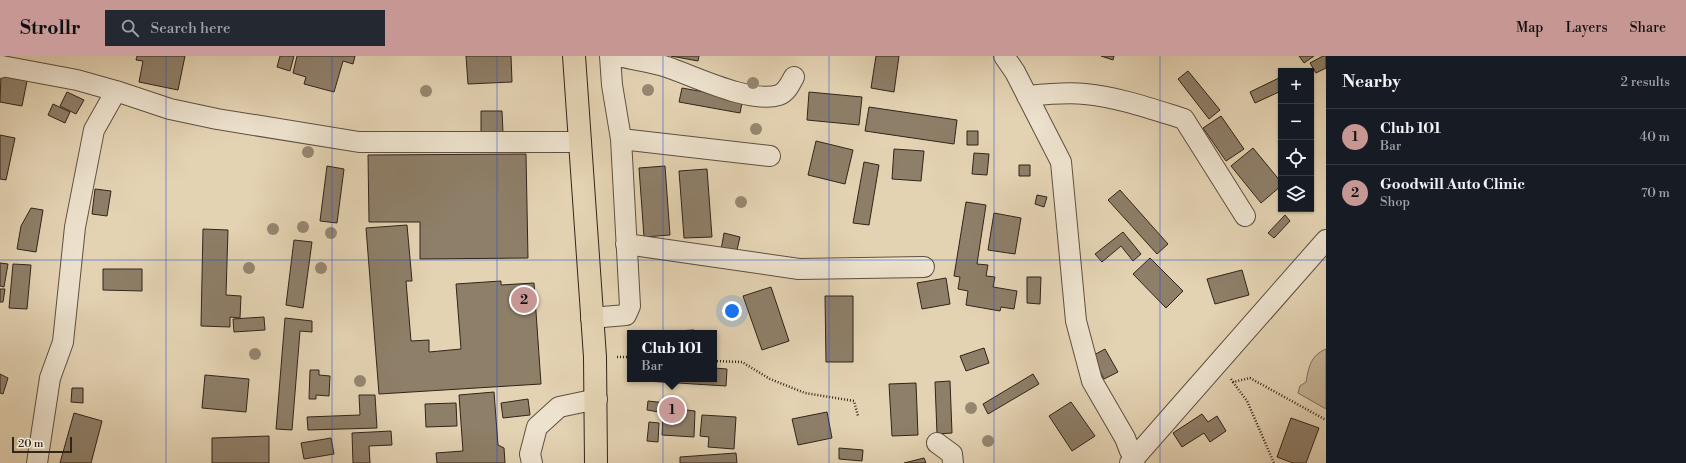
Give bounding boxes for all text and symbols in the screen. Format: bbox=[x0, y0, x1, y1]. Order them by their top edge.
search box bbox=[105, 10, 385, 46]
text: Strollr bbox=[20, 16, 81, 40]
icon: search bbox=[119, 17, 141, 39]
text: Search here bbox=[151, 19, 231, 38]
text: Map bbox=[1516, 19, 1543, 37]
text: Layers bbox=[1565, 19, 1608, 37]
text: Share bbox=[1630, 19, 1666, 37]
map controls bbox=[1278, 68, 1314, 212]
button: + bbox=[1278, 68, 1314, 104]
text: Nearby bbox=[1342, 71, 1401, 93]
text: 2 results bbox=[1621, 74, 1670, 90]
button: − bbox=[1278, 104, 1314, 140]
text: Club 101 bbox=[1380, 119, 1441, 138]
text: 1 bbox=[1352, 129, 1358, 145]
text: 40 m bbox=[1640, 129, 1670, 145]
text: Bar bbox=[1380, 138, 1401, 154]
button: locate bbox=[1278, 140, 1314, 176]
text: Goodwill Auto Clinic bbox=[1380, 175, 1525, 194]
button: layers bbox=[1278, 176, 1314, 212]
text: 2 bbox=[1351, 185, 1359, 201]
text: 70 m bbox=[1641, 185, 1670, 201]
text: Shop bbox=[1380, 194, 1410, 210]
pin: 2 bbox=[511, 285, 537, 315]
your location bbox=[722, 301, 742, 321]
popup bbox=[627, 330, 717, 382]
text: Club 101 bbox=[642, 339, 703, 358]
text: Bar bbox=[642, 358, 663, 374]
pin: 1 bbox=[659, 395, 685, 425]
scale bar bbox=[12, 435, 72, 454]
text: 20 m bbox=[18, 437, 43, 451]

